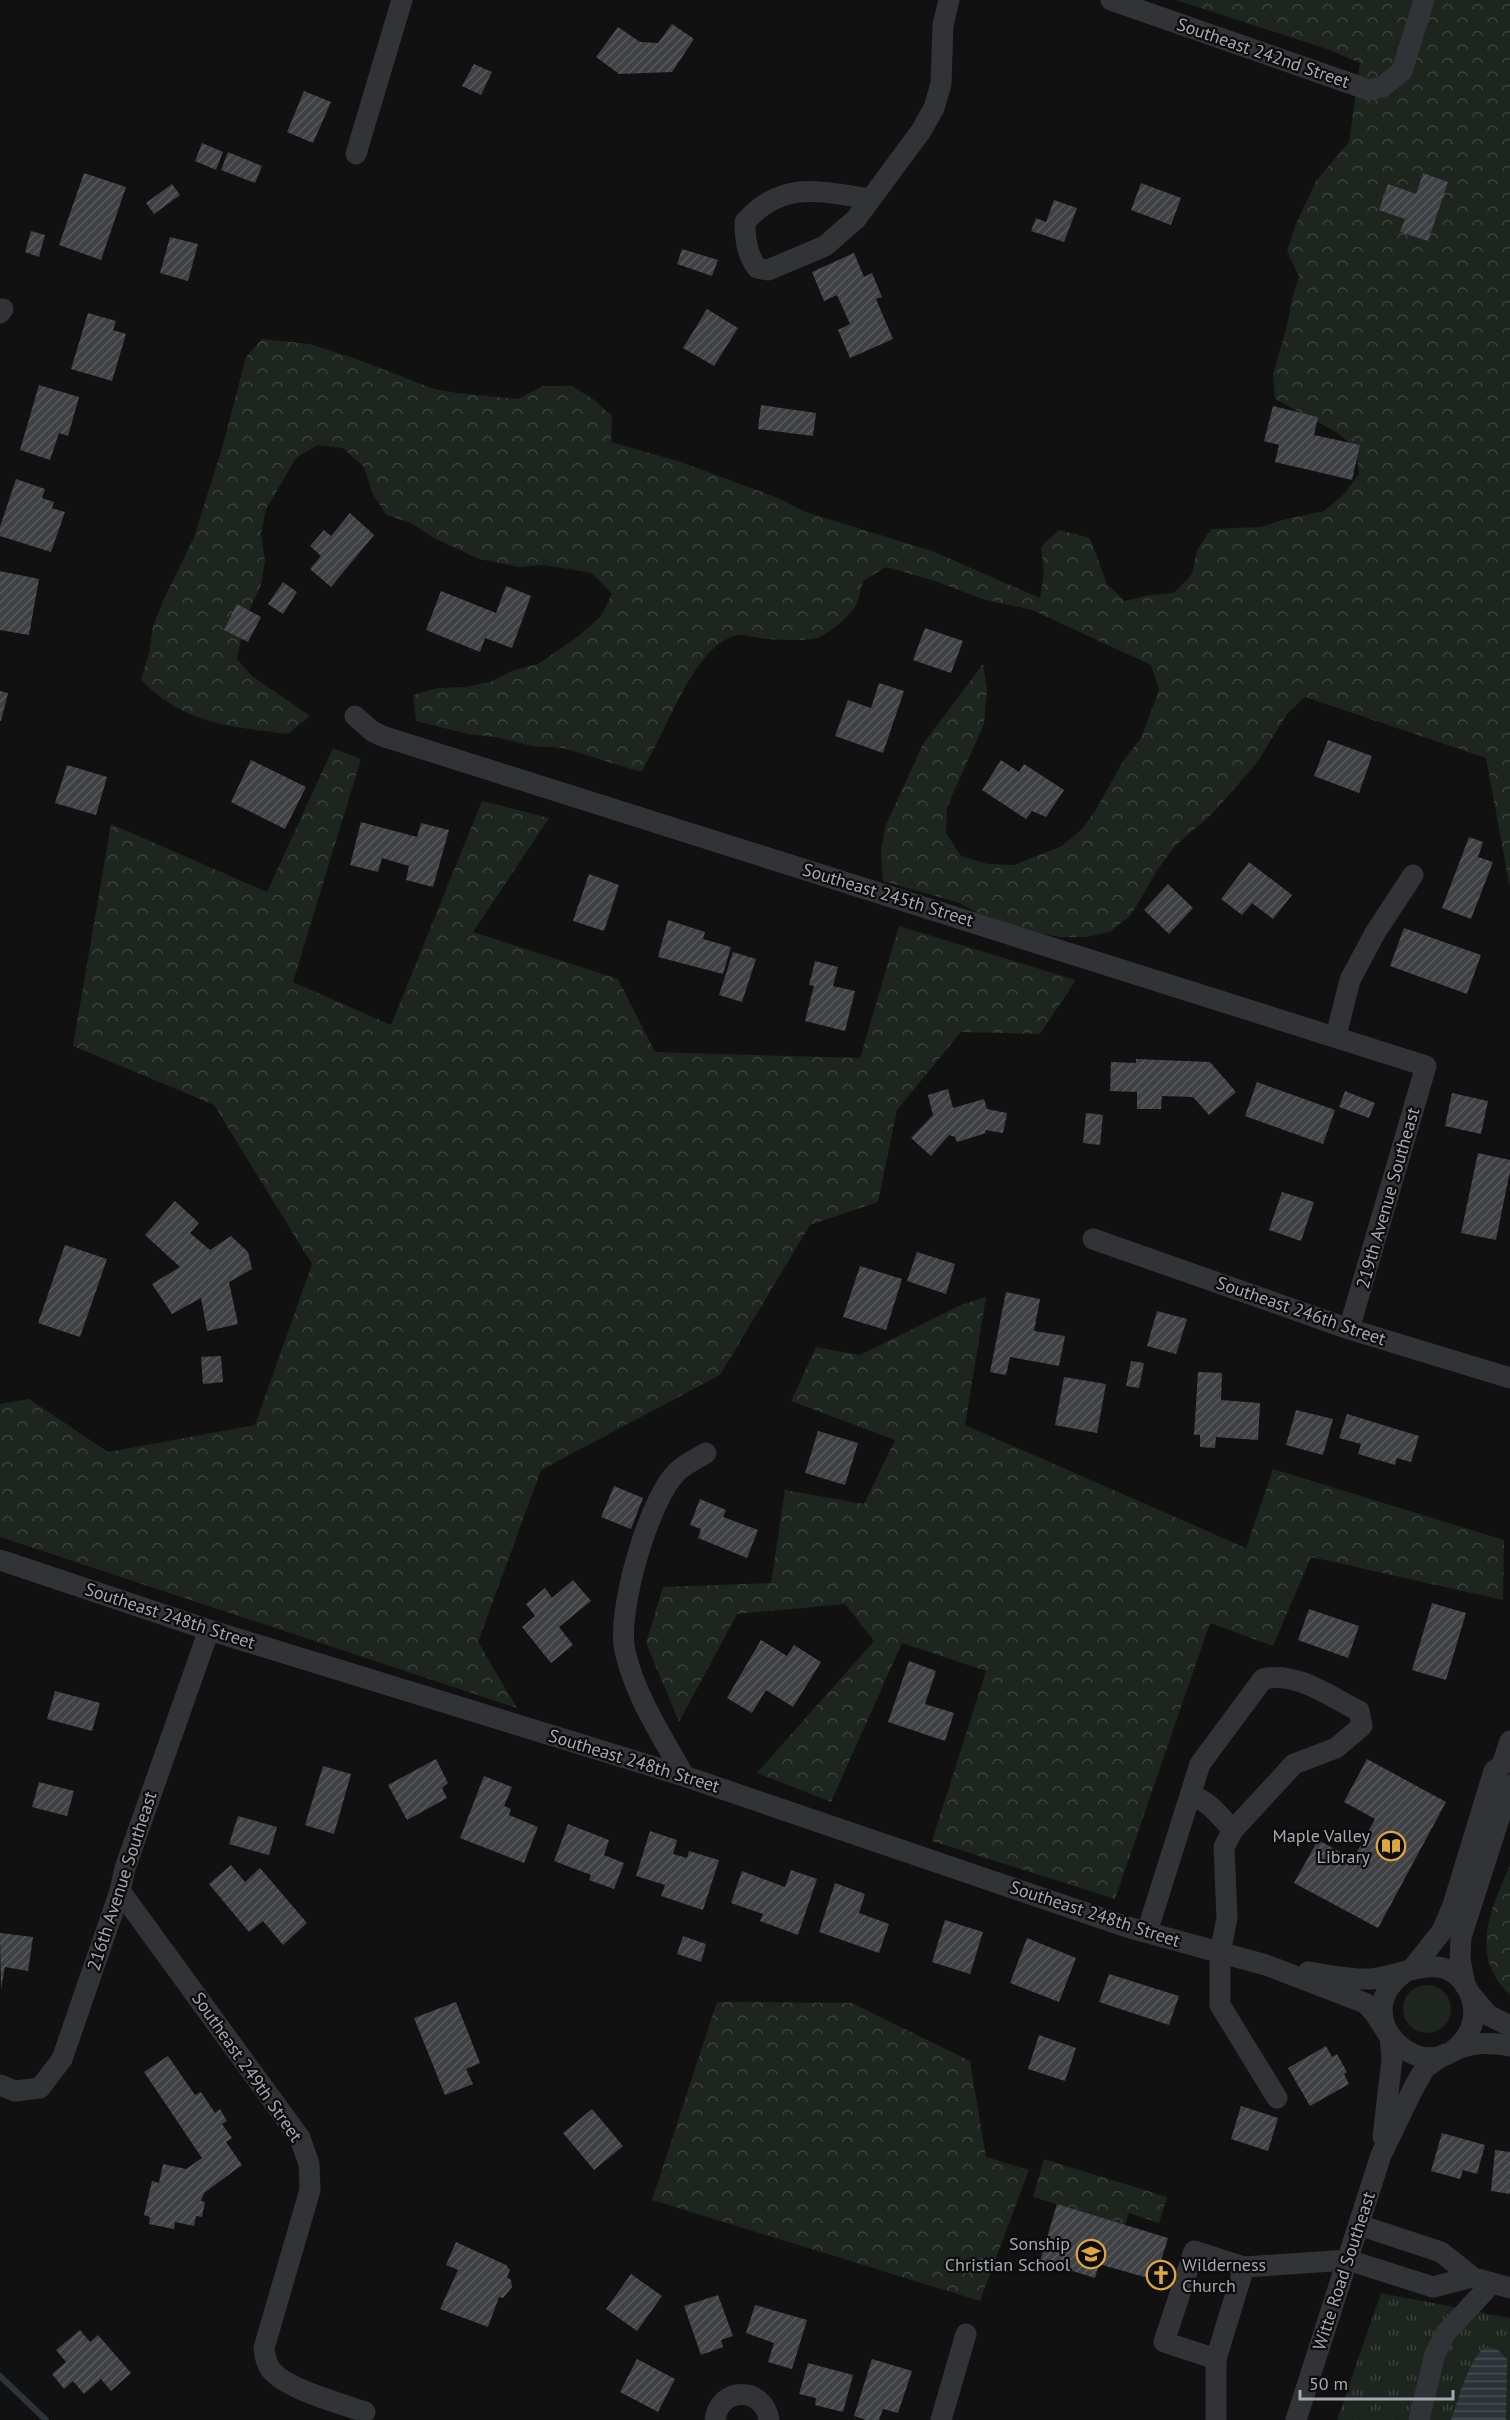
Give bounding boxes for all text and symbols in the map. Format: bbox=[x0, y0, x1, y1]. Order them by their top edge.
street label: Southeast 242nd Street bbox=[1174, 12, 1353, 93]
street label: Southeast 245th Street bbox=[800, 858, 976, 931]
street label: 219th Avenue Southeast bbox=[1351, 1105, 1424, 1291]
street label: Southeast 246th Street bbox=[1213, 1271, 1389, 1350]
street label: Southeast 248th Street bbox=[82, 1577, 258, 1654]
street label: Southeast 248th Street bbox=[546, 1724, 722, 1797]
street label: 216th Avenue Southeast bbox=[82, 1788, 161, 1973]
place label: Maple Valley Library bbox=[1273, 1824, 1371, 1868]
library icon: Maple Valley Library bbox=[1375, 1830, 1407, 1862]
street label: Southeast 248th Street bbox=[1007, 1875, 1183, 1952]
street label: Southeast 249th Street bbox=[187, 1987, 308, 2146]
street label: Witte Road Southeast bbox=[1307, 2189, 1380, 2353]
place label: Sonship Christian School bbox=[945, 2232, 1071, 2276]
school or university icon: Sonship Christian School bbox=[1075, 2238, 1107, 2270]
place label: Wilderness Church bbox=[1182, 2253, 1266, 2297]
church icon: Wilderness Church bbox=[1145, 2259, 1177, 2291]
scale bar bbox=[1300, 2363, 1453, 2401]
text: 50 m bbox=[1309, 2372, 1348, 2395]

